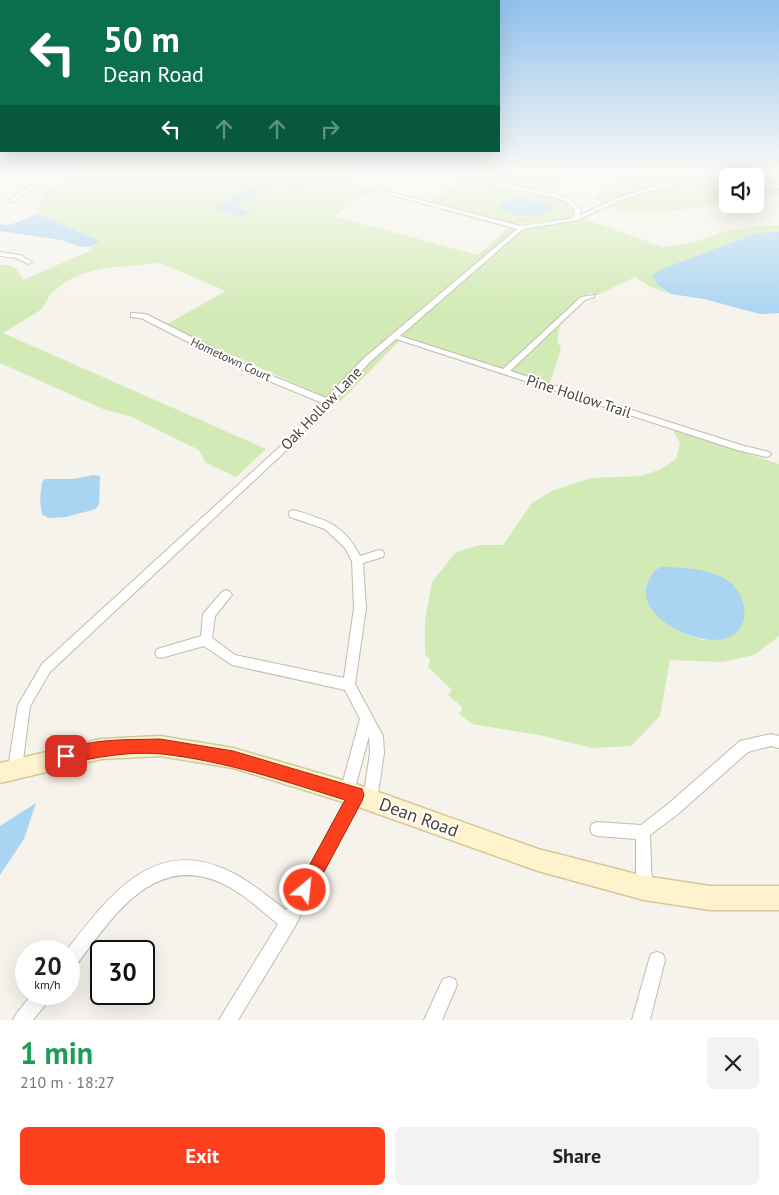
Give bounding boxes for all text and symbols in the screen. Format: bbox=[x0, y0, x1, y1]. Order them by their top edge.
text: 50 m bbox=[103, 16, 180, 62]
icon: left bbox=[20, 20, 85, 85]
text: Dean Road bbox=[103, 60, 204, 88]
icon: left bbox=[157, 115, 185, 143]
icon: ahead bbox=[210, 115, 238, 143]
icon: ahead bbox=[263, 115, 291, 143]
icon: right bbox=[316, 115, 344, 143]
map controls bbox=[719, 168, 764, 213]
button: sound bbox=[719, 168, 764, 213]
street label: Hometown Court bbox=[188, 334, 274, 384]
street label: Oak Hollow Lane bbox=[276, 362, 366, 454]
street label: Pine Hollow Trail bbox=[524, 370, 634, 422]
pin bbox=[45, 735, 87, 777]
icon: arrive bbox=[52, 742, 80, 770]
street label: Dean Road bbox=[376, 792, 462, 842]
position arrow bbox=[278, 863, 330, 915]
speed limit sign: 30 bbox=[90, 940, 155, 1005]
text: 20 bbox=[33, 950, 62, 982]
text: km/h bbox=[34, 977, 61, 992]
text: 1 min bbox=[20, 1033, 93, 1072]
button: close bbox=[707, 1037, 759, 1089]
text: 210 m · 18:27 bbox=[20, 1072, 115, 1092]
button: Exit bbox=[20, 1127, 385, 1185]
button: Share bbox=[395, 1127, 759, 1185]

